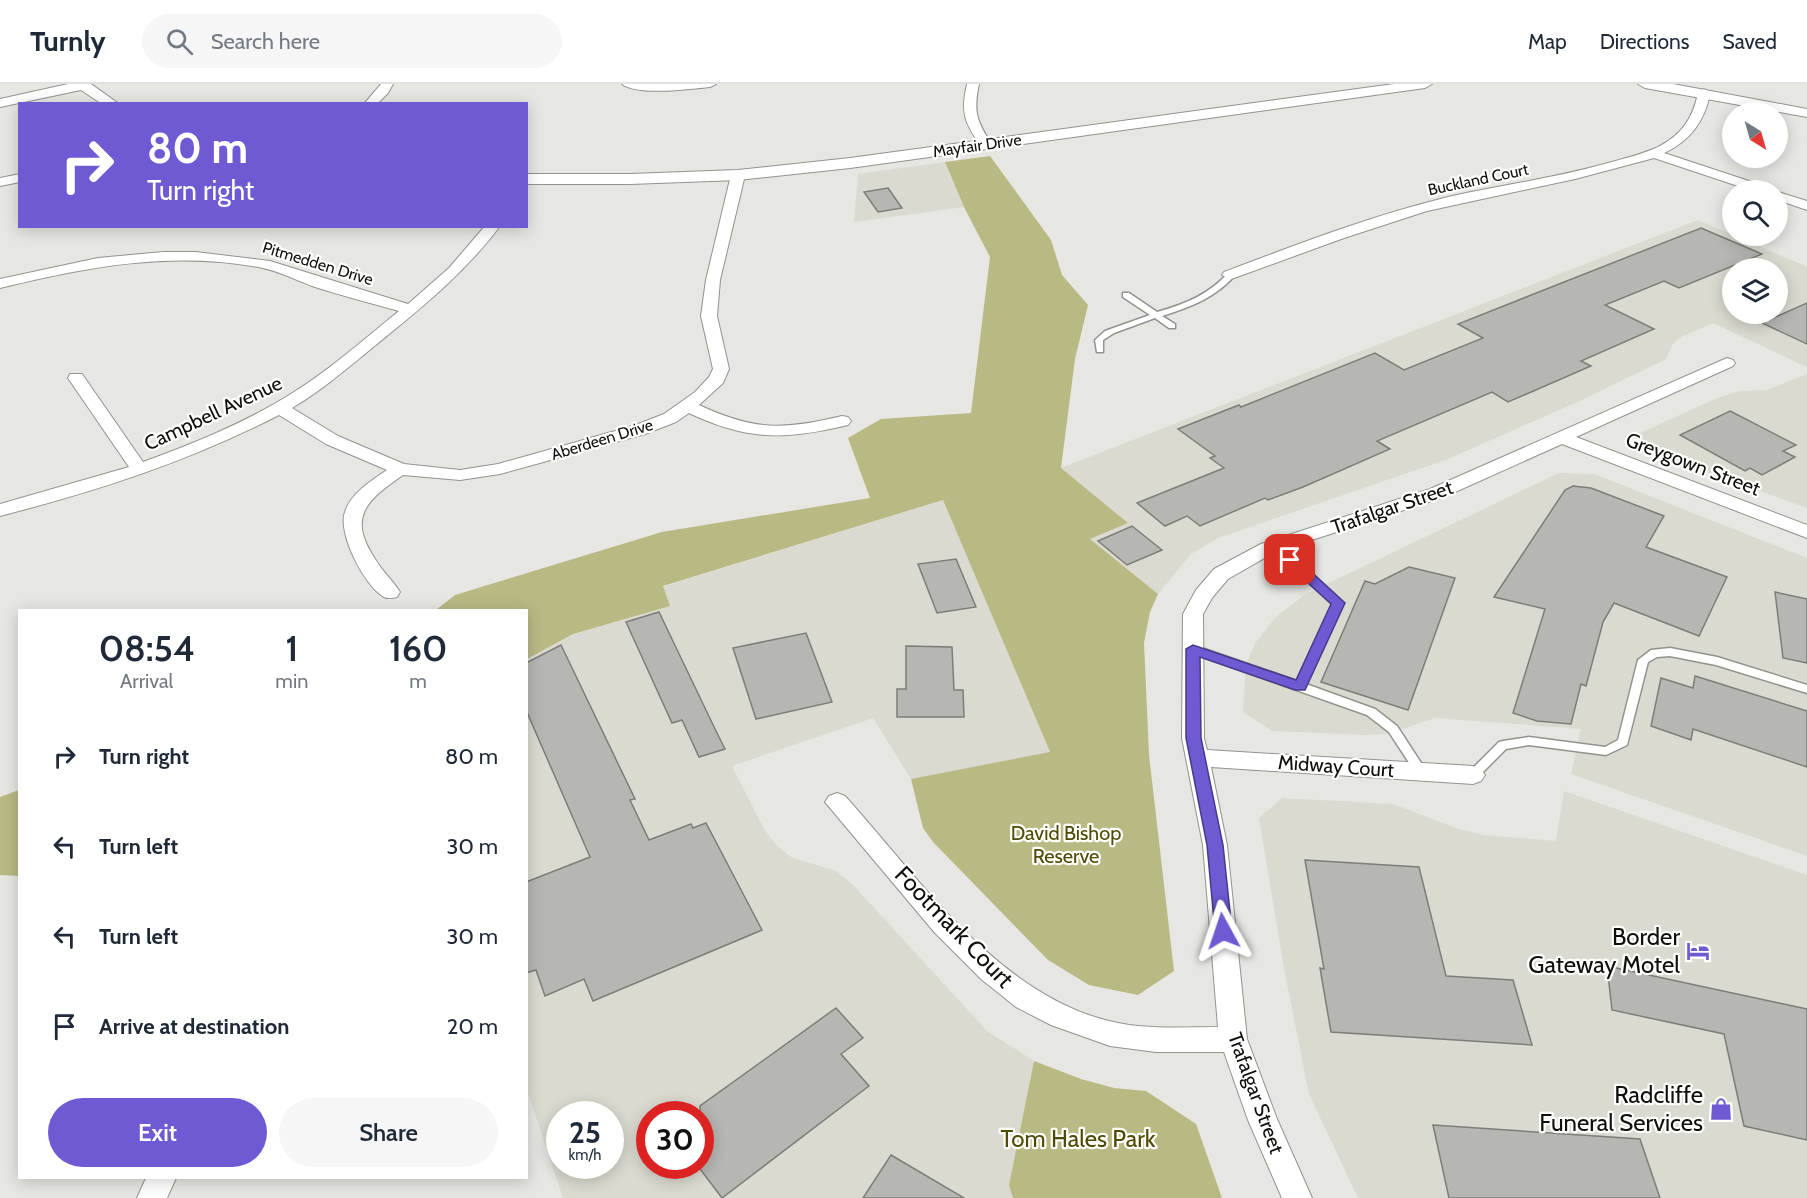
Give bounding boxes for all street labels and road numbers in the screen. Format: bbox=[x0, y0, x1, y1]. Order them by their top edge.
street label: Mayfair Drive bbox=[932, 130, 1023, 161]
street label: Buckland Court bbox=[1426, 159, 1531, 199]
street label: Pitmedden Drive bbox=[260, 238, 375, 289]
street label: Campbell Avenue bbox=[140, 371, 286, 455]
street label: Aberdeen Drive bbox=[549, 415, 655, 464]
street label: Greygown Street bbox=[1622, 427, 1764, 501]
street label: Trafalgar Street bbox=[1328, 475, 1456, 539]
street label: Midway Court bbox=[1277, 750, 1395, 782]
street label: Footmark Court bbox=[889, 860, 1020, 994]
street label: Trafalgar Street bbox=[1223, 1029, 1289, 1157]

